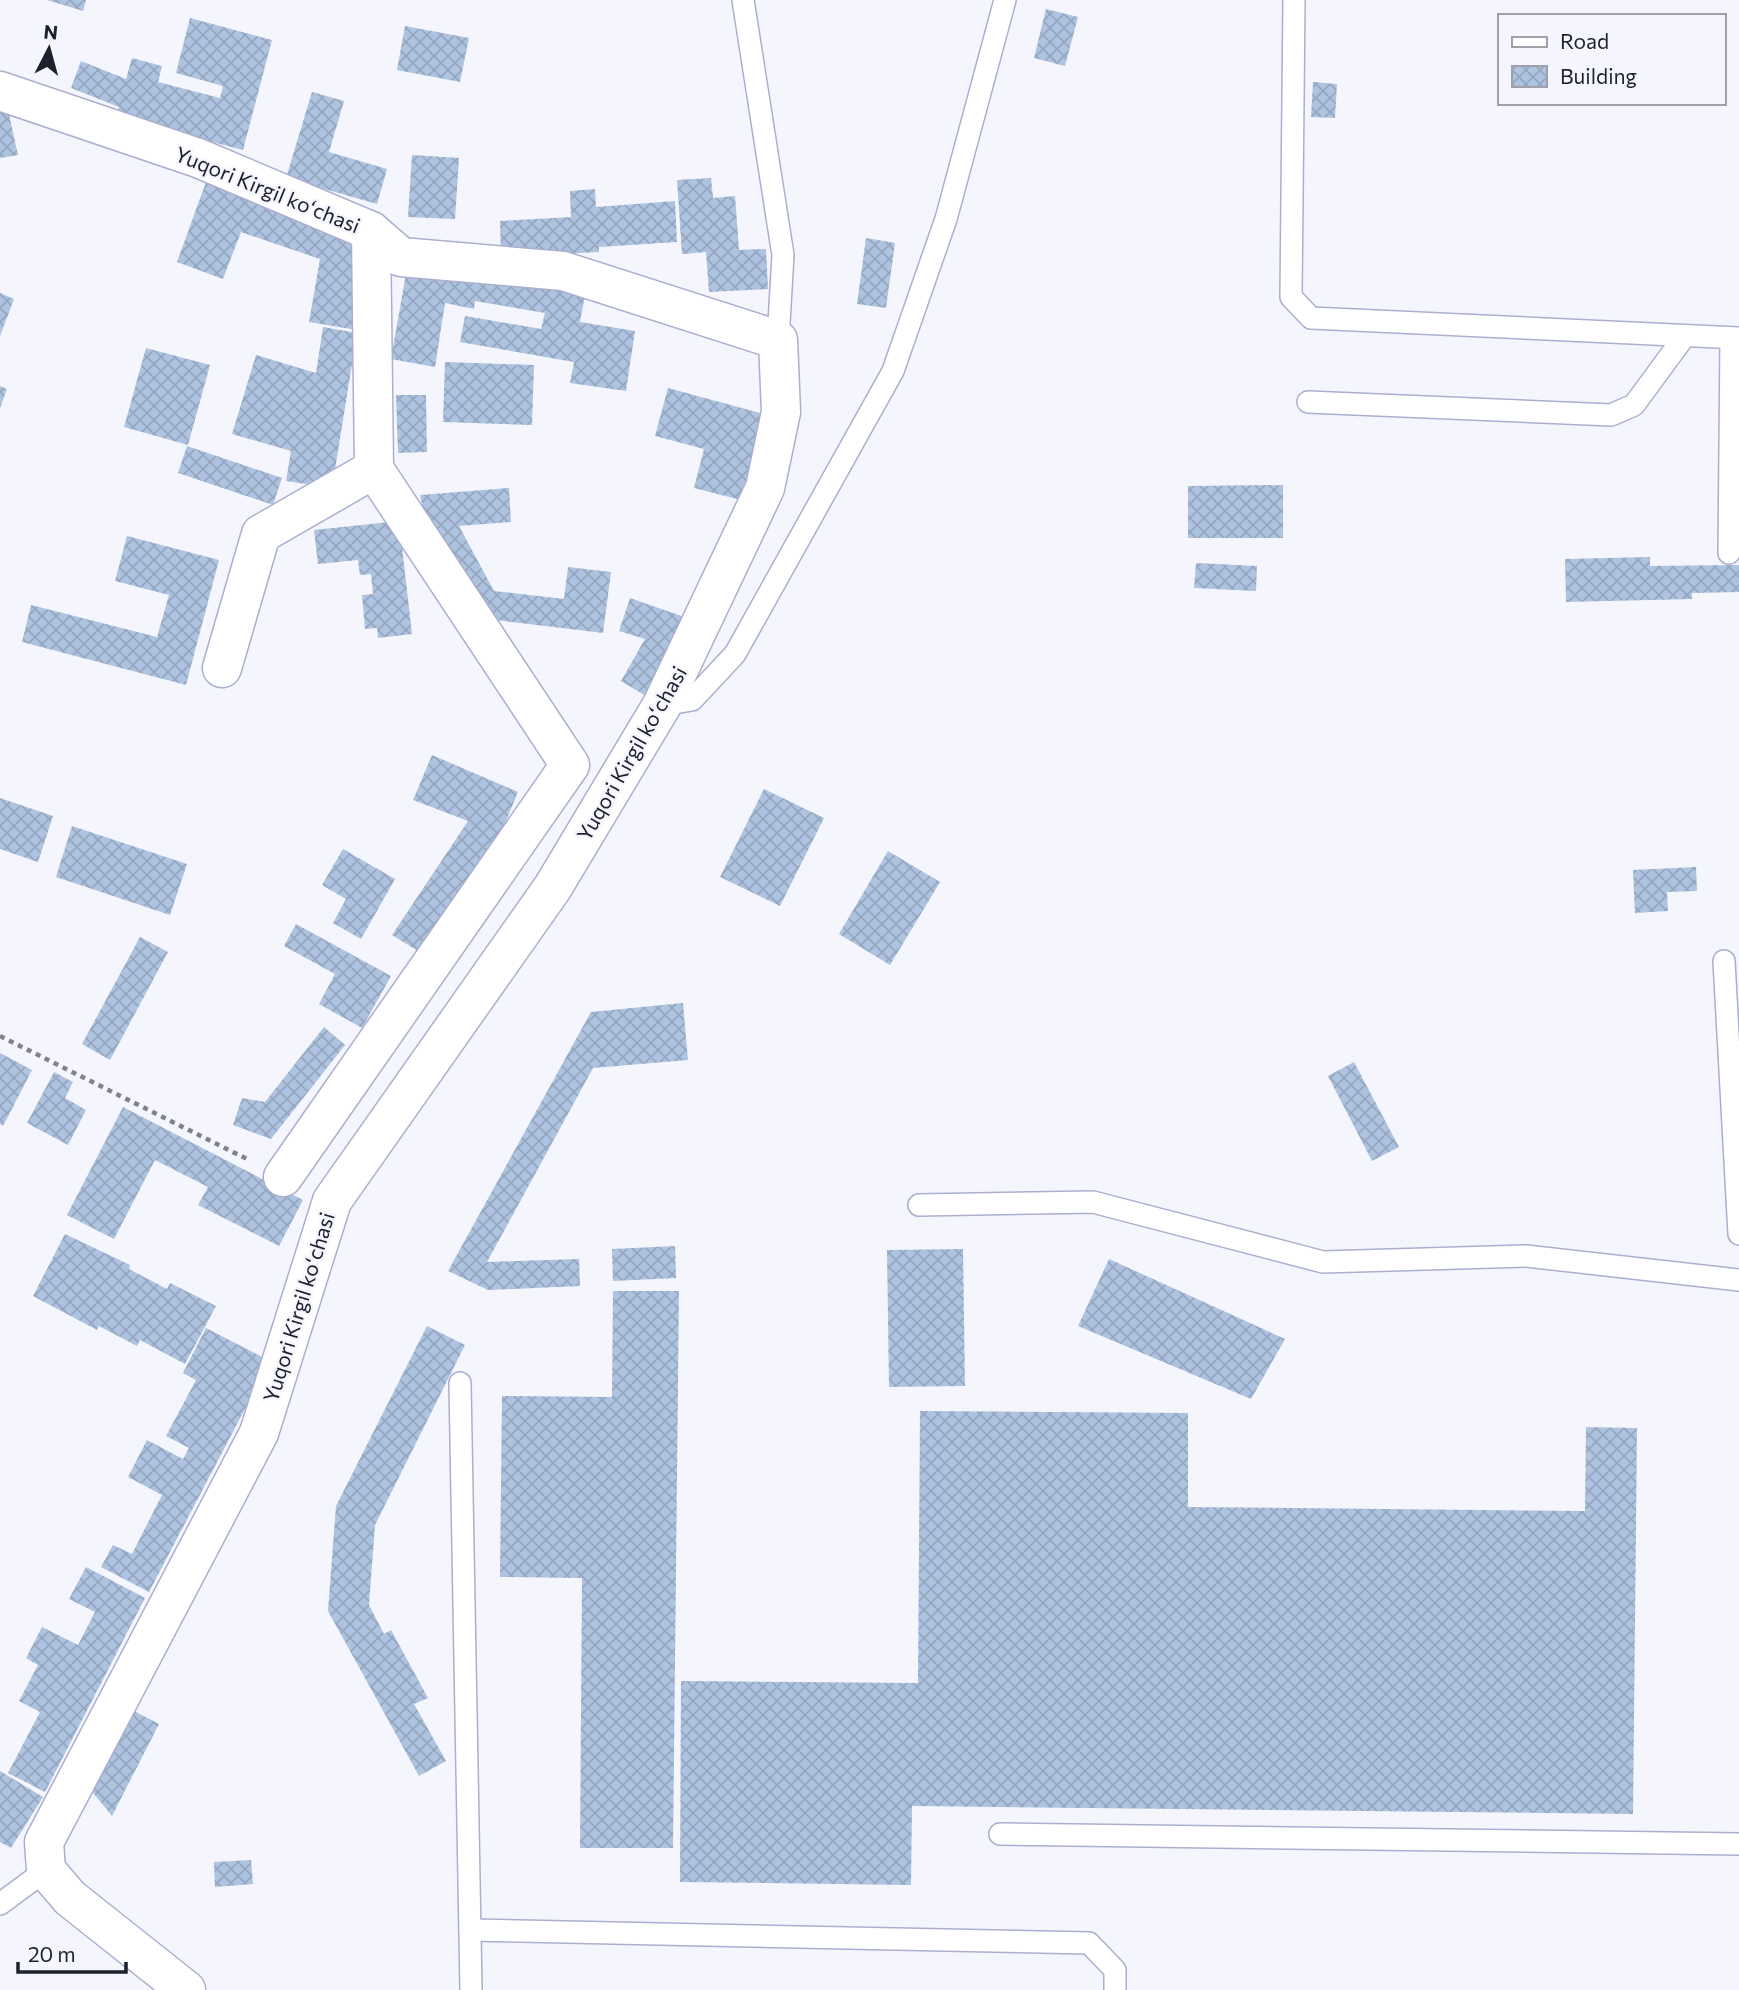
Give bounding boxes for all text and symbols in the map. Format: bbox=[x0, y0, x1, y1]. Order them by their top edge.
north arrow bbox=[14, 14, 84, 84]
legend bbox=[1498, 14, 1725, 105]
text: N bbox=[43, 19, 59, 44]
text: Road bbox=[1560, 28, 1609, 53]
text: Building bbox=[1560, 63, 1637, 88]
street label: Yuqori Kirgil koʻchasi bbox=[172, 140, 364, 238]
street label: Yuqori Kirgil koʻchasi bbox=[571, 661, 691, 845]
street label: Yuqori Kirgil koʻchasi bbox=[257, 1209, 339, 1405]
scale bar bbox=[18, 1930, 126, 1974]
text: 20 m bbox=[28, 1941, 76, 1966]

